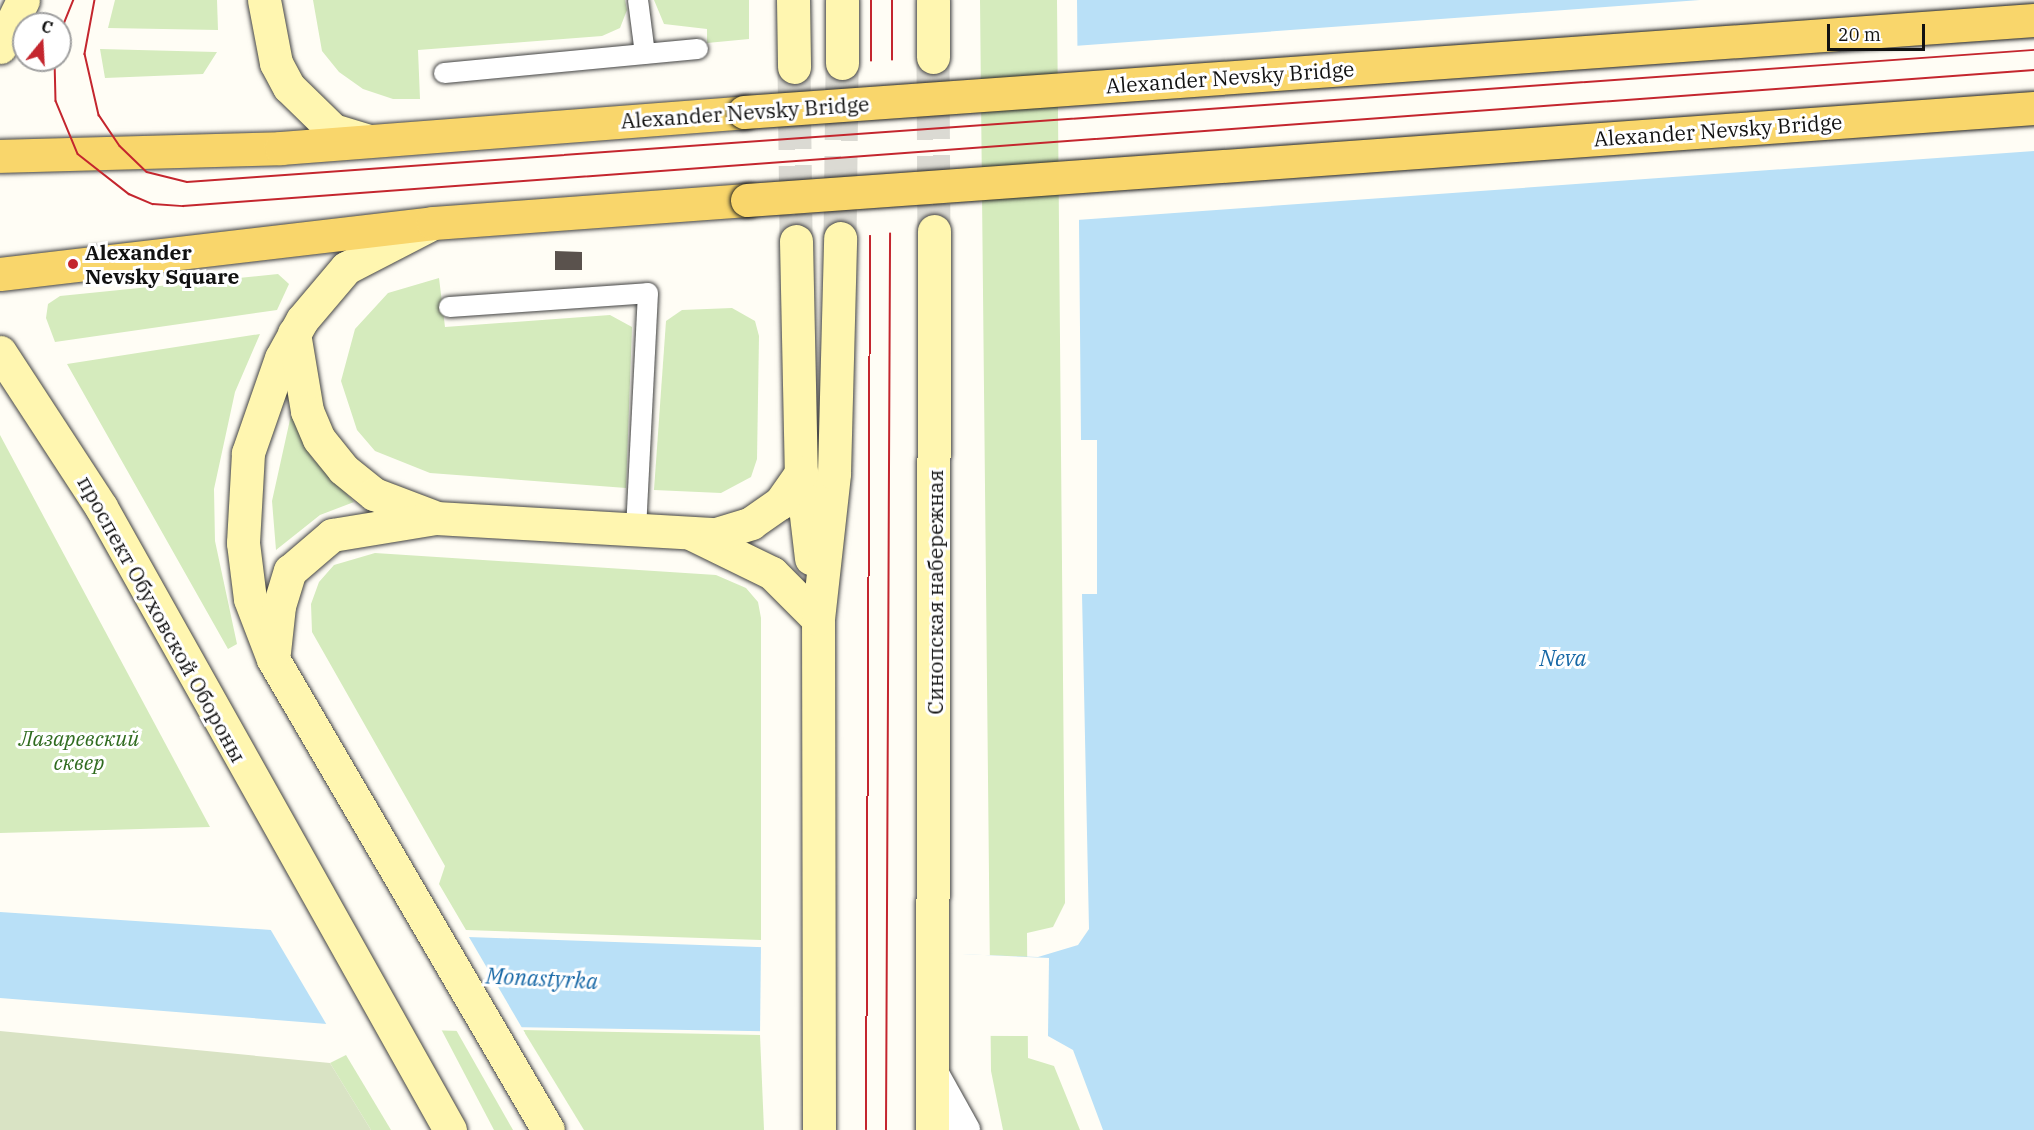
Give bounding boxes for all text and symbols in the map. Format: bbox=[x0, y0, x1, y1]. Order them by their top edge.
north arrow bbox=[12, 12, 72, 72]
scale bar bbox=[1830, 12, 1928, 50]
text: С bbox=[39, 16, 55, 38]
text: 20 m bbox=[1838, 23, 1881, 46]
street label: Alexander Nevsky Bridge bbox=[1105, 56, 1355, 98]
street label: Alexander Nevsky Bridge bbox=[620, 91, 870, 133]
street label: Alexander Nevsky Bridge bbox=[1593, 109, 1843, 151]
place label: Alexander Nevsky Square bbox=[85, 239, 239, 289]
marker: Alexander Nevsky Square bbox=[66, 257, 80, 271]
street label: Синопская набережная bbox=[922, 469, 948, 715]
street label: проспект Обуховской Обороны bbox=[72, 471, 252, 767]
water label: Neva bbox=[1539, 645, 1587, 671]
park label: Лазаревский сквер bbox=[19, 725, 139, 775]
water label: Monastyrka bbox=[485, 962, 599, 994]

